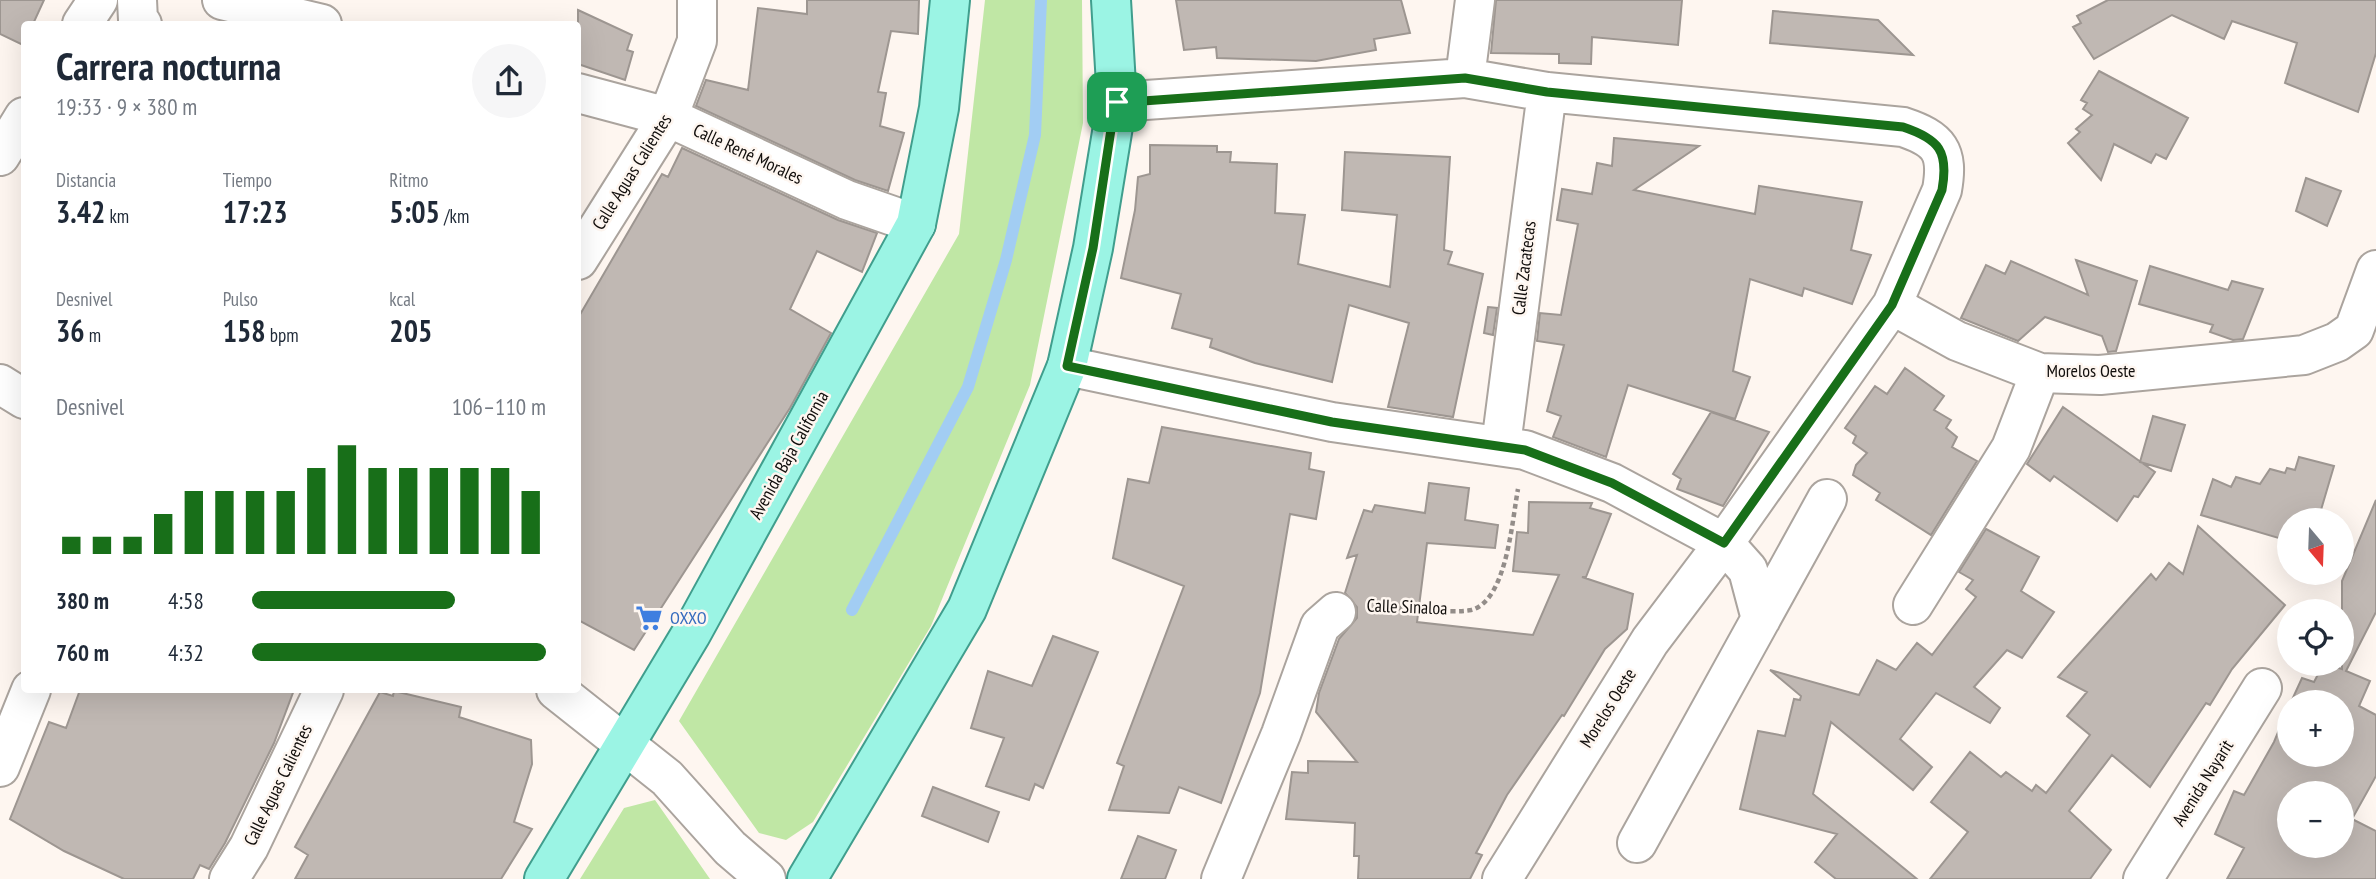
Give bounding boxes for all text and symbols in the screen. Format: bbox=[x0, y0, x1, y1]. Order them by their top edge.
text: Carrera nocturna bbox=[56, 41, 281, 90]
button: share bbox=[472, 44, 546, 118]
pin bbox=[1087, 72, 1147, 132]
icon: arrive bbox=[1098, 83, 1136, 121]
text: 19:33 · 9 × 380 m bbox=[56, 92, 197, 121]
street label: Calle Aguas Calientes bbox=[587, 110, 676, 234]
street label: Calle René Morales bbox=[690, 118, 807, 189]
text: Distancia bbox=[56, 168, 116, 192]
text: Tiempo bbox=[223, 168, 272, 192]
text: Ritmo bbox=[389, 168, 428, 192]
text: 3.42 bbox=[56, 192, 105, 231]
text: 17:23 bbox=[223, 192, 288, 231]
text: 5:05 bbox=[389, 192, 440, 231]
text: km bbox=[105, 204, 129, 228]
text: /km bbox=[440, 204, 469, 228]
street label: Calle Zacatecas bbox=[1506, 220, 1541, 316]
text: Desnivel bbox=[56, 287, 112, 311]
text: Pulso bbox=[223, 287, 258, 311]
text: kcal bbox=[389, 287, 415, 311]
text: 36 bbox=[56, 311, 85, 350]
text: 158 bbox=[223, 311, 266, 350]
text: 205 bbox=[389, 311, 432, 350]
text: m bbox=[85, 323, 101, 347]
text: bpm bbox=[266, 323, 299, 347]
street label: Morelos Oeste bbox=[2046, 359, 2136, 382]
street label: Avenida Baja California bbox=[744, 387, 833, 523]
text: Desnivel bbox=[56, 392, 124, 421]
text: 106–110 m bbox=[452, 392, 546, 421]
north arrow bbox=[2277, 508, 2354, 584]
map controls bbox=[2277, 508, 2354, 858]
text: 380 m bbox=[56, 586, 109, 615]
text: 4:58 bbox=[168, 586, 204, 615]
street label: Calle Sinaloa bbox=[1366, 594, 1448, 619]
button: locate bbox=[2277, 599, 2354, 676]
supermarket icon: OXXO bbox=[634, 603, 664, 633]
place label: OXXO bbox=[670, 606, 707, 629]
text: 760 m bbox=[56, 638, 109, 667]
text: 4:32 bbox=[168, 638, 204, 667]
street label: Morelos Oeste bbox=[1574, 664, 1641, 752]
button: + bbox=[2277, 690, 2354, 767]
street label: Calle Aguas Calientes bbox=[238, 720, 317, 849]
street label: Avenida Nayarit bbox=[2167, 735, 2238, 830]
button: − bbox=[2277, 781, 2354, 858]

